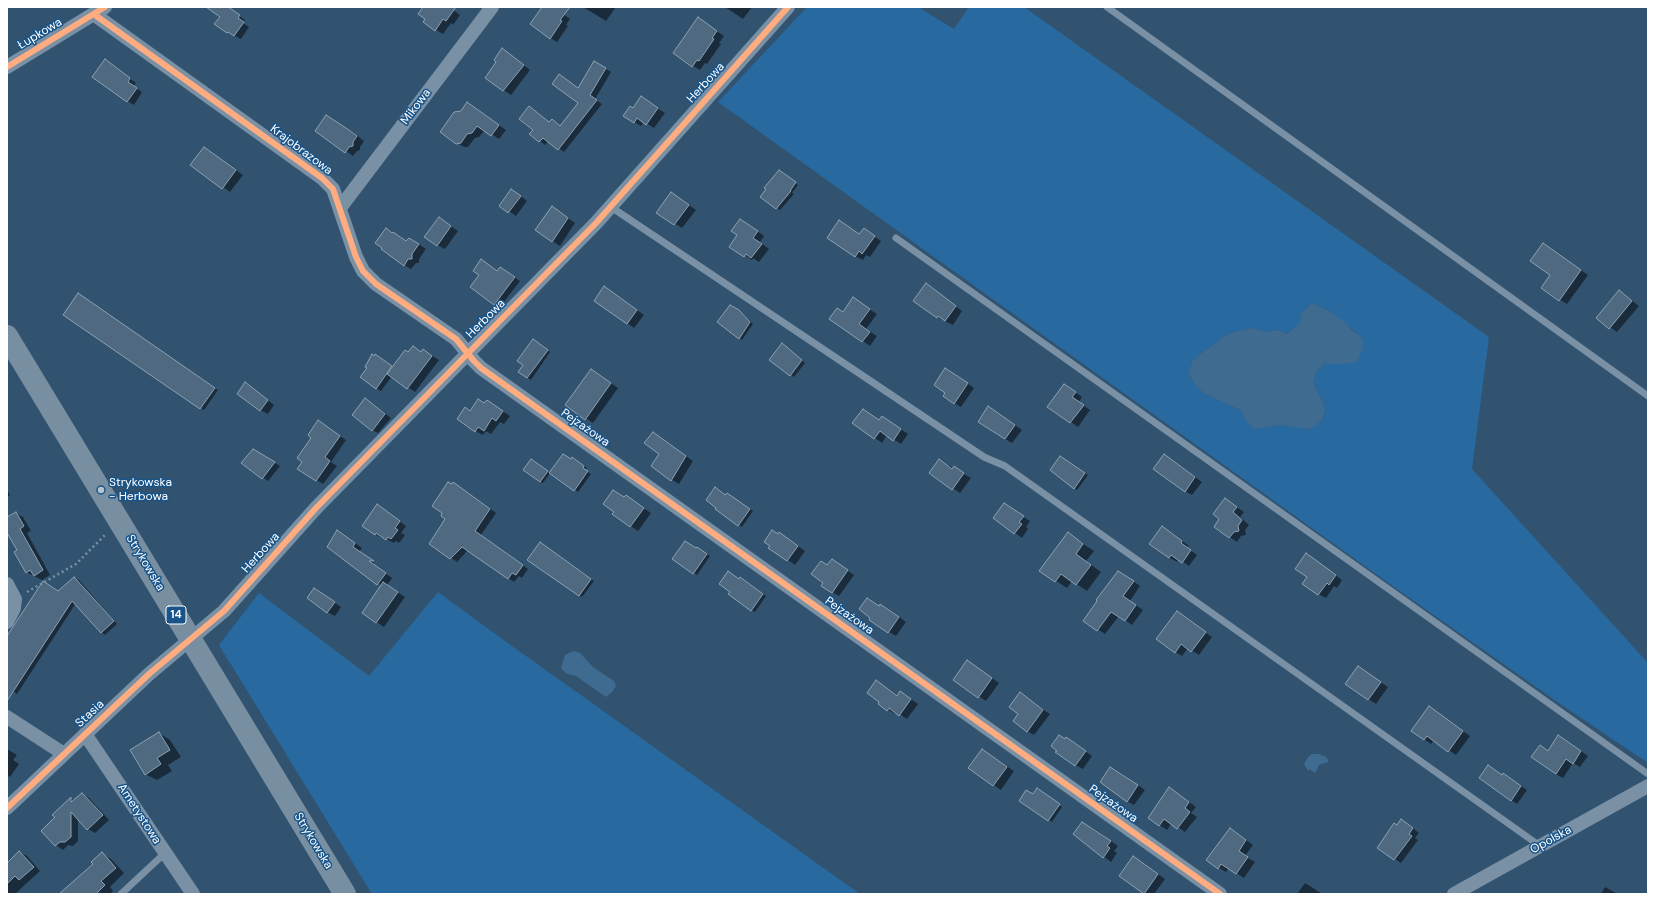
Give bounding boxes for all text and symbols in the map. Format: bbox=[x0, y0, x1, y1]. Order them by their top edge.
street label: Łupkowa bbox=[15, 15, 65, 53]
street label: Herbowa bbox=[684, 60, 728, 106]
street label: Mikowa bbox=[398, 86, 434, 128]
street label: Krajobrazowa bbox=[267, 122, 335, 178]
street label: Herbowa bbox=[463, 296, 509, 342]
street label: Pejzażowa bbox=[558, 406, 612, 450]
place label: Strykowska - Herbowa bbox=[109, 476, 172, 504]
marker: Strykowska - Herbowa bbox=[96, 485, 106, 495]
street label: Herbowa bbox=[239, 530, 283, 576]
street label: Strykowska bbox=[123, 532, 167, 594]
street label: Pejzażowa bbox=[822, 594, 876, 638]
road number: 14 bbox=[166, 606, 186, 624]
street label: Stasia bbox=[73, 697, 107, 731]
street label: Ametystowa bbox=[114, 781, 164, 847]
street label: Pejzażowa bbox=[1086, 782, 1140, 826]
street label: Strykowska bbox=[291, 810, 335, 872]
street label: Opolska bbox=[1528, 823, 1574, 857]

